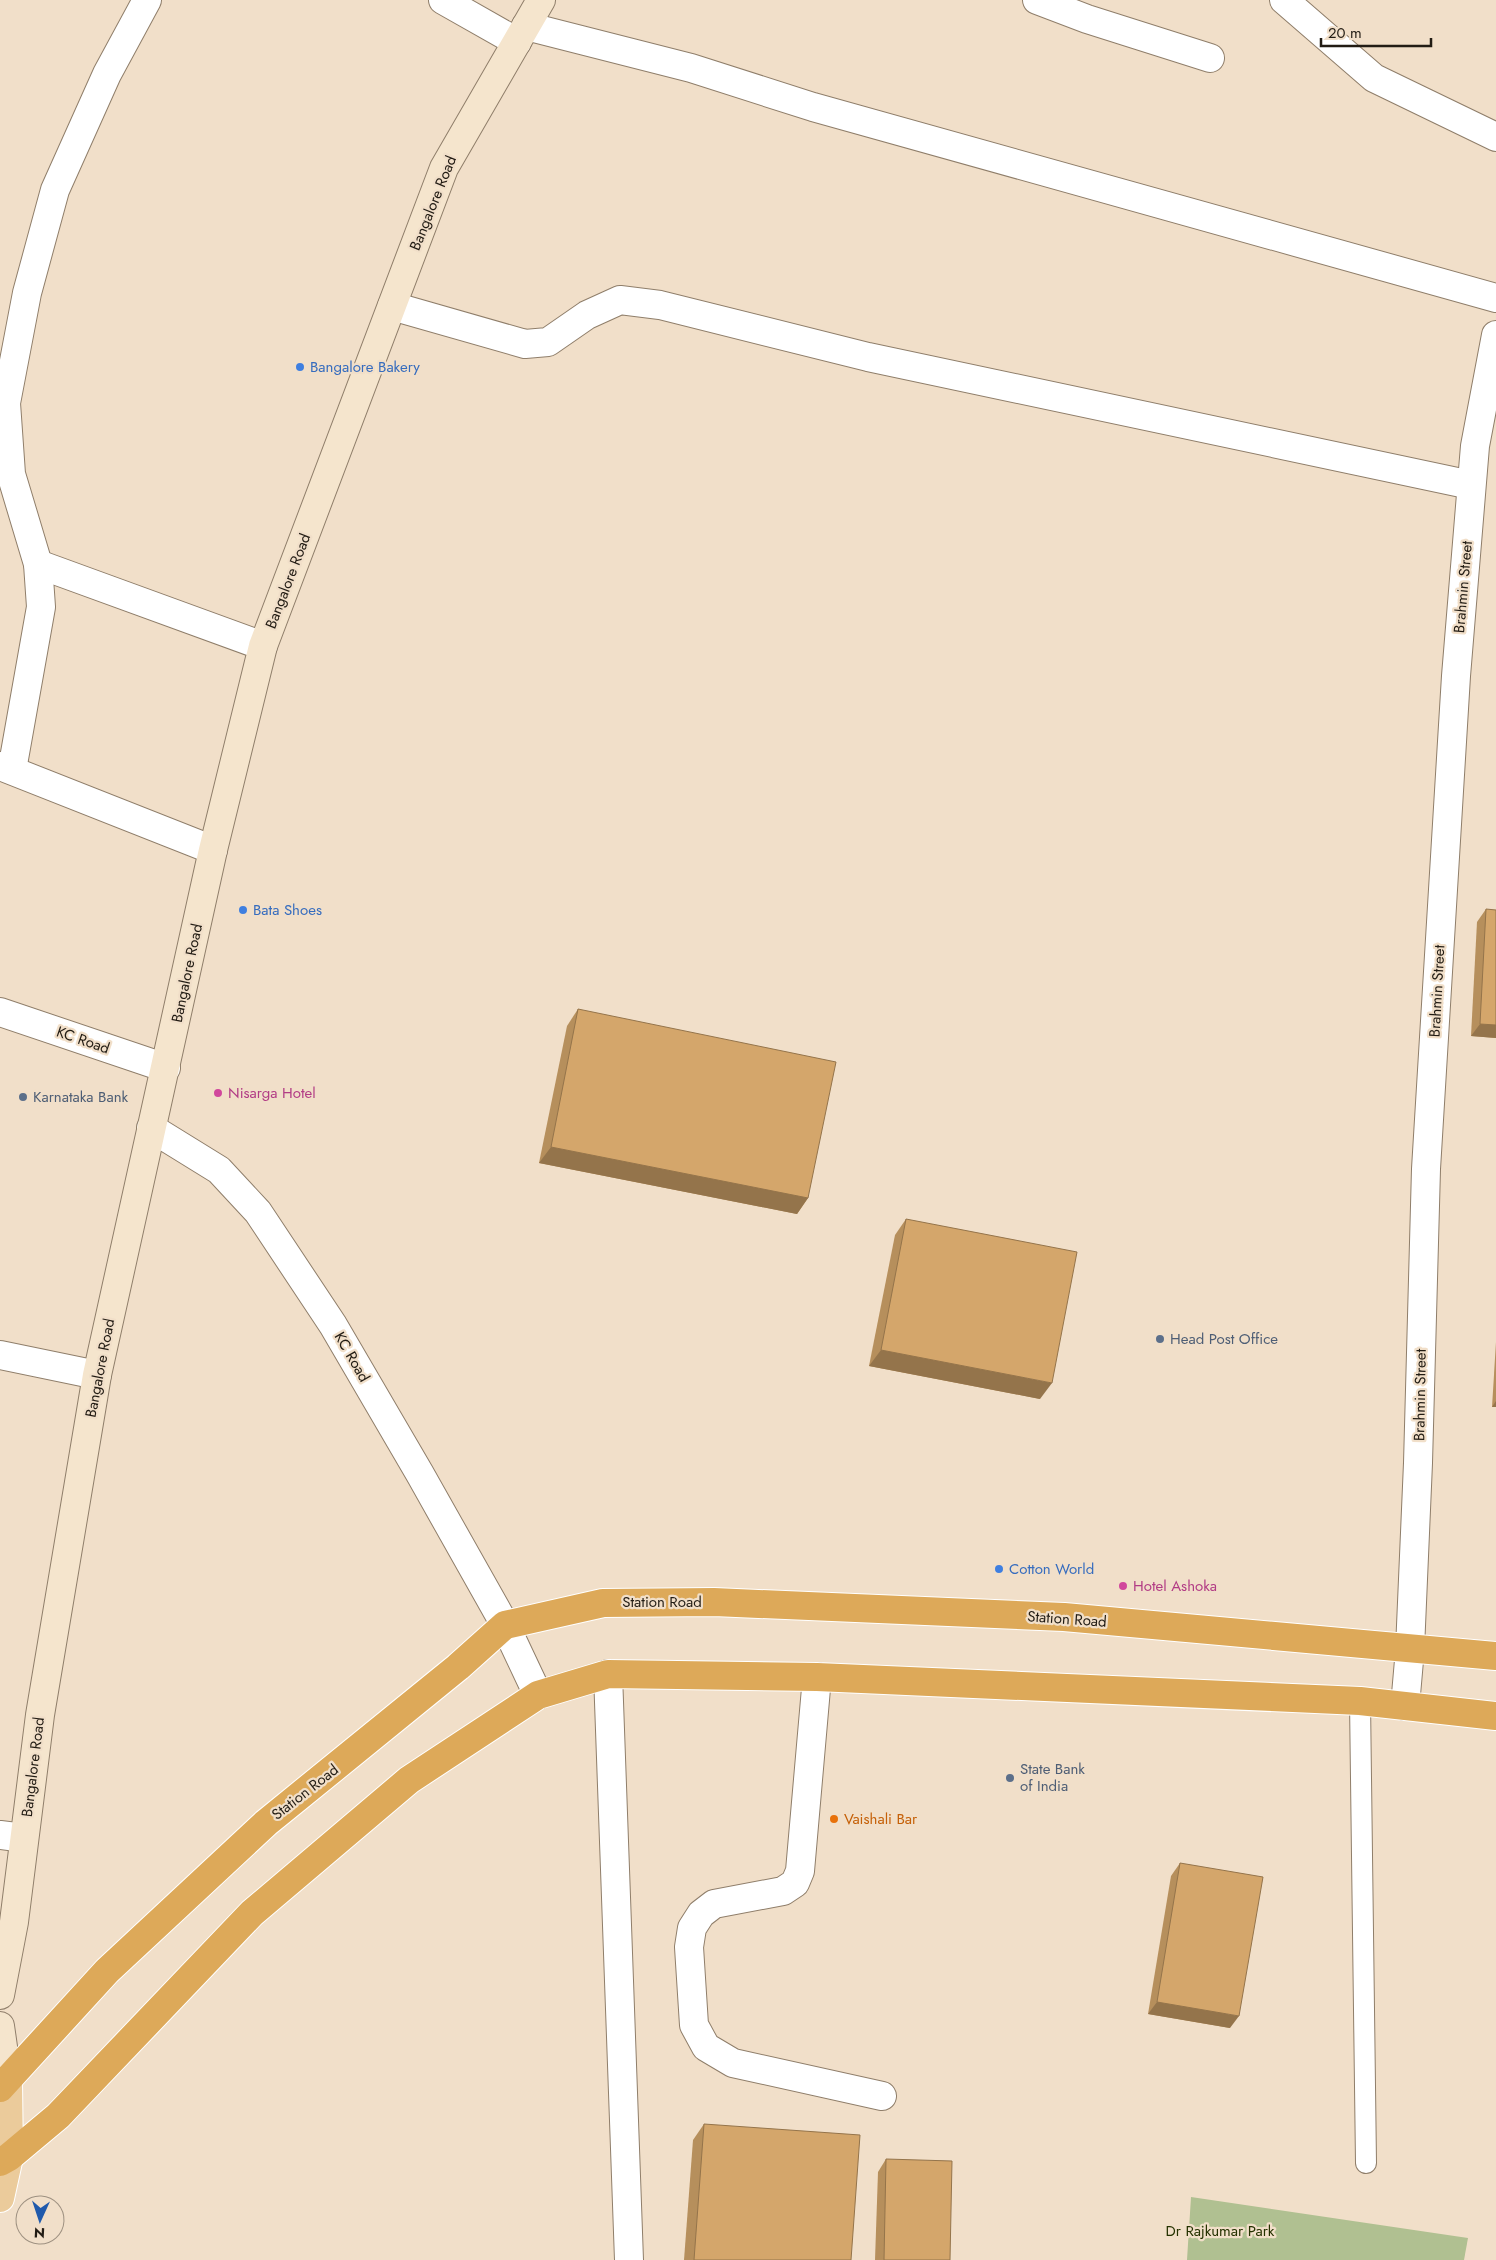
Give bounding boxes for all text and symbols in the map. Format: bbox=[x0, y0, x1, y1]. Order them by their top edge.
scale bar bbox=[1321, 15, 1431, 47]
text: 20 m bbox=[1328, 22, 1362, 44]
street label: Bangalore Road bbox=[404, 152, 462, 254]
place label: Bangalore Bakery bbox=[310, 356, 420, 378]
marker: Bangalore Bakery bbox=[294, 361, 306, 373]
street label: Bangalore Road bbox=[260, 530, 316, 632]
street label: Brahmin Street bbox=[1448, 540, 1478, 634]
place label: Bata Shoes bbox=[253, 899, 322, 921]
marker: Bata Shoes bbox=[237, 904, 249, 916]
street label: Bangalore Road bbox=[166, 922, 208, 1024]
street label: Brahmin Street bbox=[1424, 944, 1450, 1038]
street label: KC Road bbox=[53, 1021, 113, 1059]
place label: Nisarga Hotel bbox=[228, 1082, 316, 1104]
place label: Karnataka Bank bbox=[33, 1086, 129, 1108]
marker: Nisarga Hotel bbox=[212, 1087, 224, 1099]
marker: Karnataka Bank bbox=[17, 1091, 29, 1103]
street label: Bangalore Road bbox=[80, 1317, 120, 1419]
street label: KC Road bbox=[329, 1328, 375, 1386]
place label: Head Post Office bbox=[1170, 1328, 1278, 1350]
marker: Head Post Office bbox=[1154, 1333, 1166, 1345]
street label: Brahmin Street bbox=[1408, 1348, 1432, 1441]
place label: Cotton World bbox=[1009, 1558, 1094, 1580]
marker: Cotton World bbox=[993, 1563, 1005, 1575]
place label: Hotel Ashoka bbox=[1133, 1575, 1217, 1597]
marker: Hotel Ashoka bbox=[1117, 1580, 1129, 1592]
street label: Station Road bbox=[622, 1591, 702, 1613]
street label: Station Road bbox=[1027, 1605, 1107, 1633]
street label: Bangalore Road bbox=[16, 1716, 50, 1818]
place label: State Bank of India bbox=[1020, 1758, 1085, 1797]
street label: Station Road bbox=[267, 1759, 343, 1825]
marker: State Bank of India bbox=[1004, 1772, 1016, 1784]
place label: Vaishali Bar bbox=[844, 1808, 918, 1830]
marker: Vaishali Bar bbox=[828, 1813, 840, 1825]
north arrow bbox=[15, 2195, 65, 2245]
park label: Dr Rajkumar Park bbox=[1166, 2220, 1275, 2242]
text: N bbox=[33, 2223, 45, 2243]

